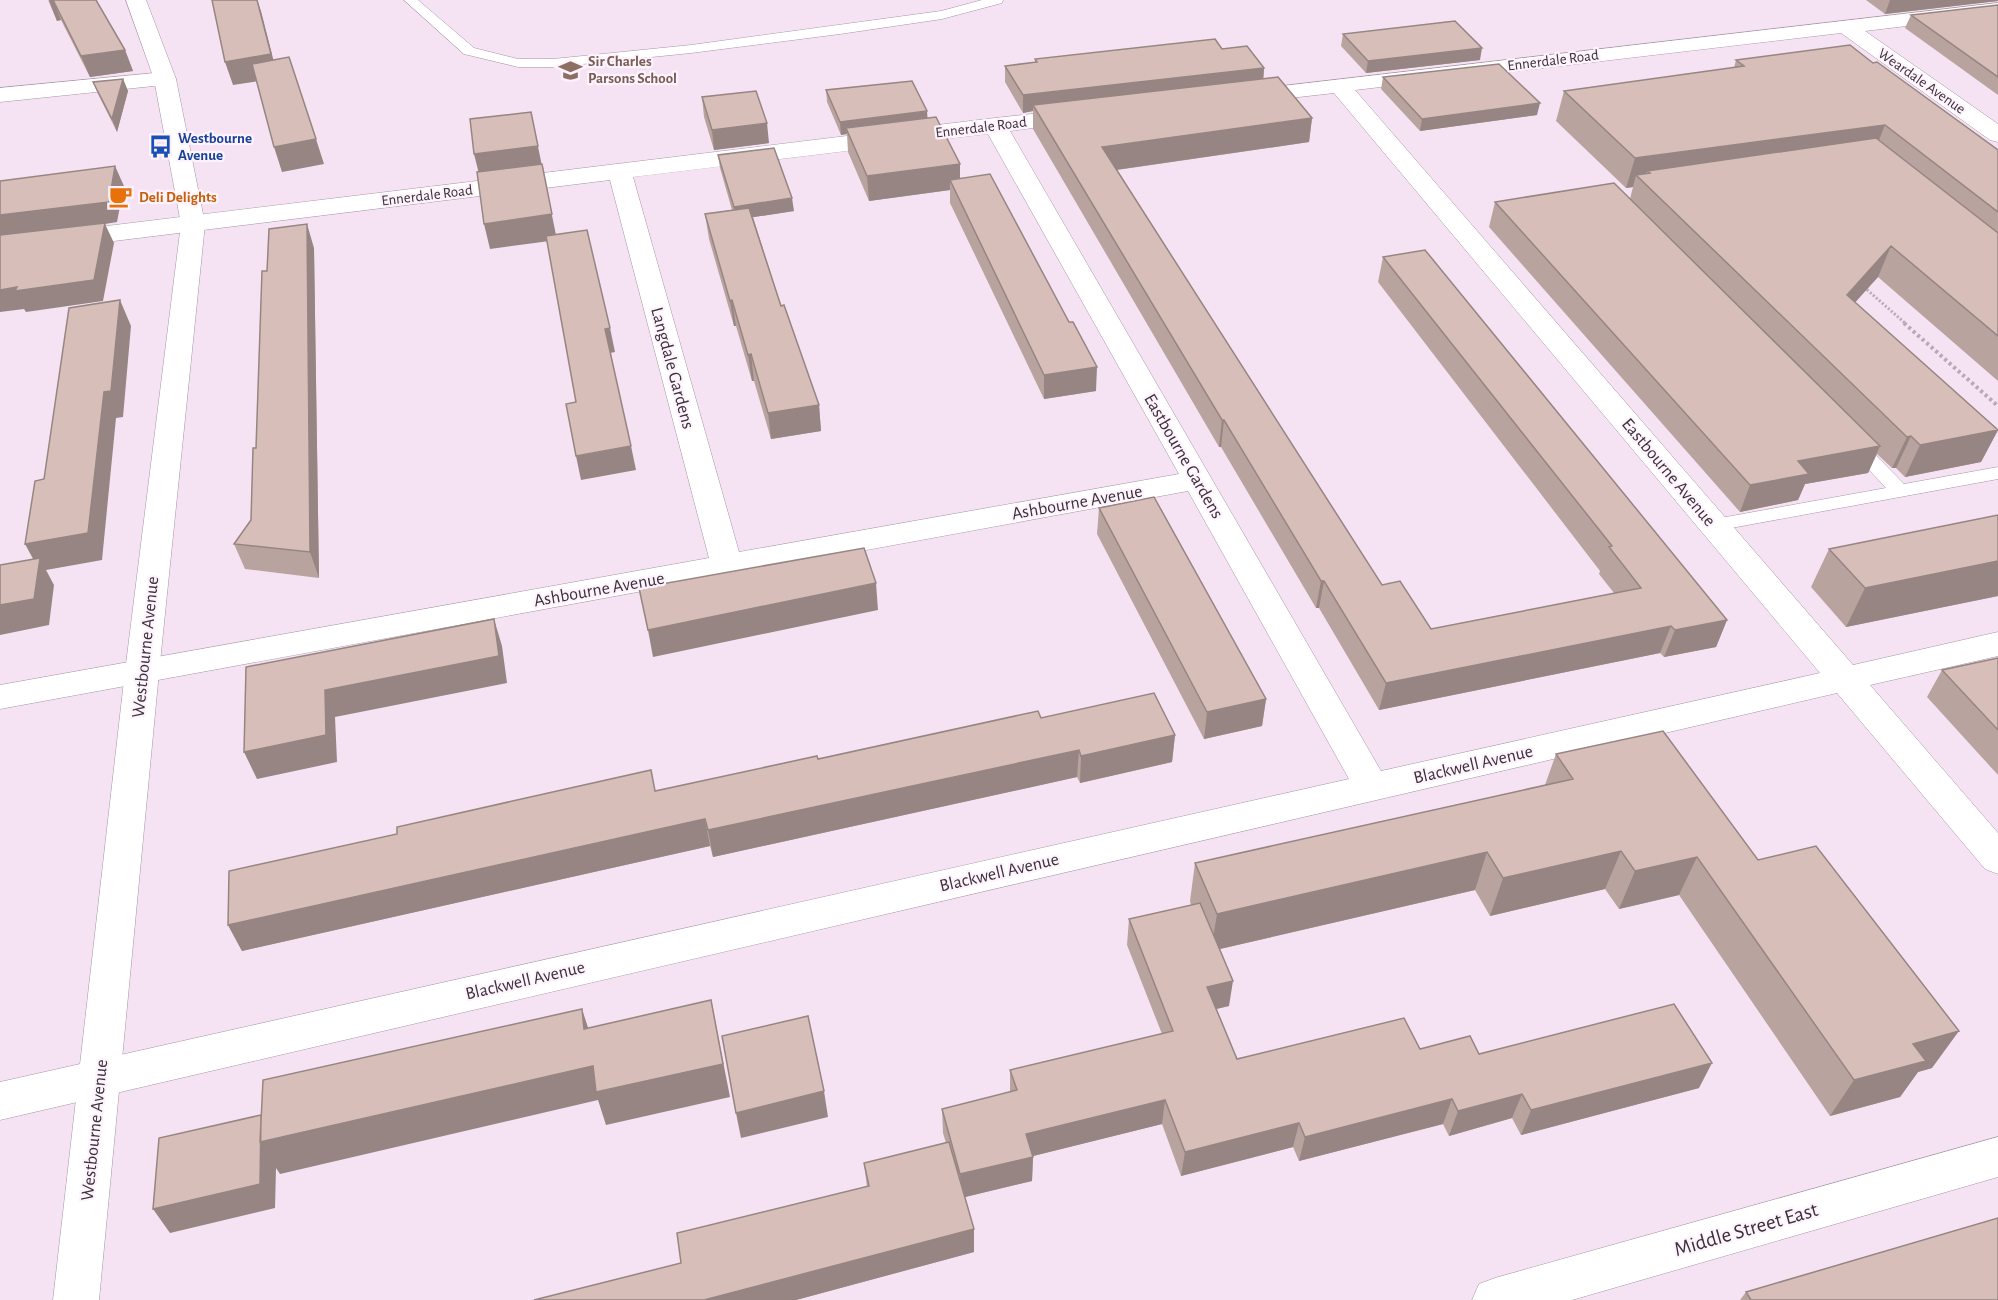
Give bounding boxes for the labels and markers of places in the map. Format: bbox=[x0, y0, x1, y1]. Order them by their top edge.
place label: Sir Charles Parsons School bbox=[588, 54, 677, 86]
school or university icon: Sir Charles Parsons School bbox=[557, 57, 583, 83]
place label: Westbourne Avenue bbox=[178, 131, 252, 163]
bus stop icon: Westbourne Avenue bbox=[147, 134, 173, 160]
cafe icon: Deli Delights bbox=[108, 184, 134, 210]
place label: Deli Delights bbox=[139, 190, 217, 205]

